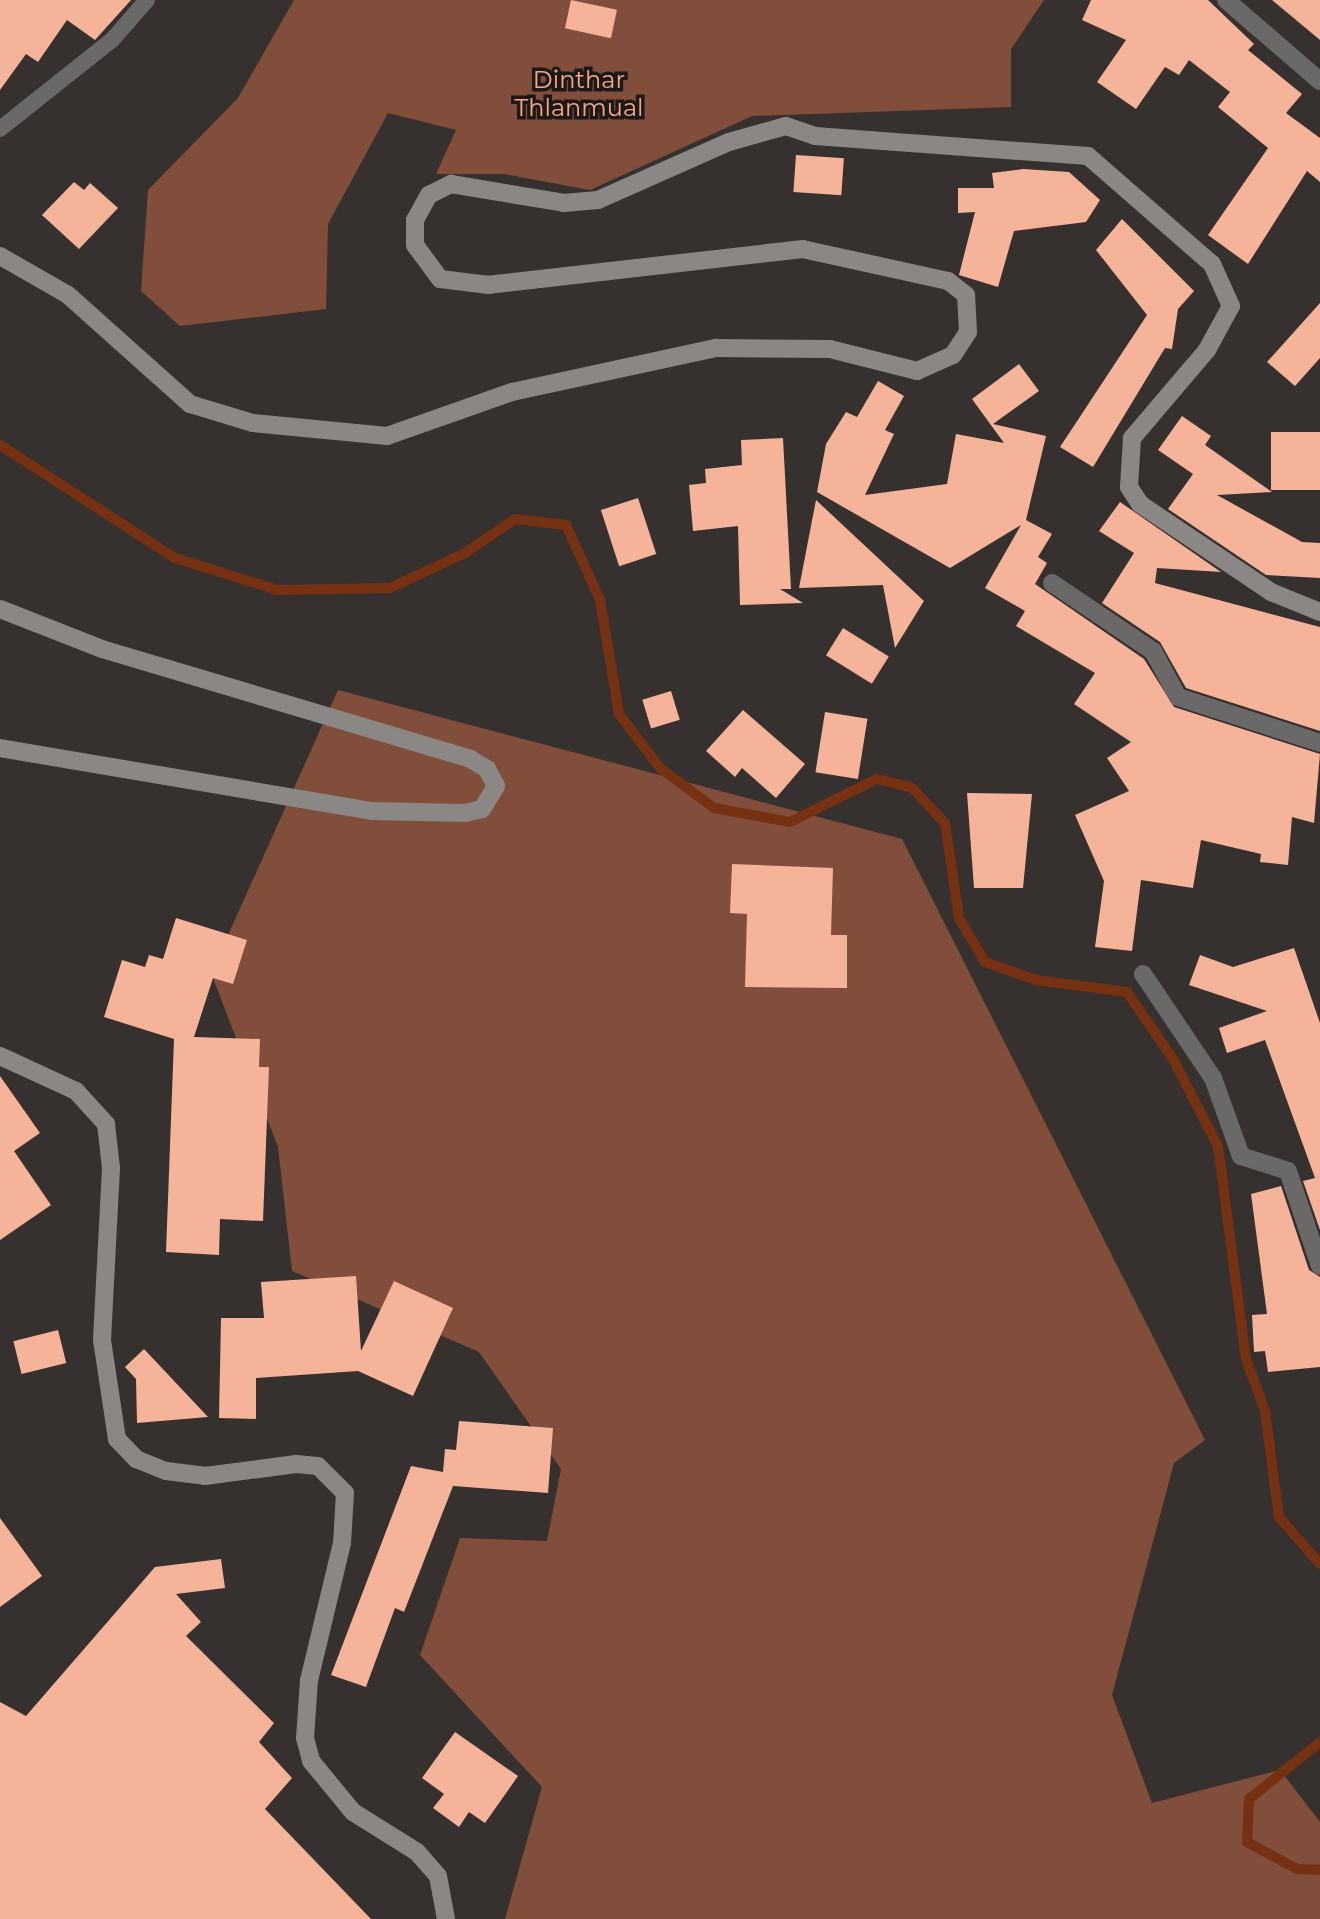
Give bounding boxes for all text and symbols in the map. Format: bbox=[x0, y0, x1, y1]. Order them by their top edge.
park label: Dinthar Thlanmual bbox=[514, 66, 644, 122]

